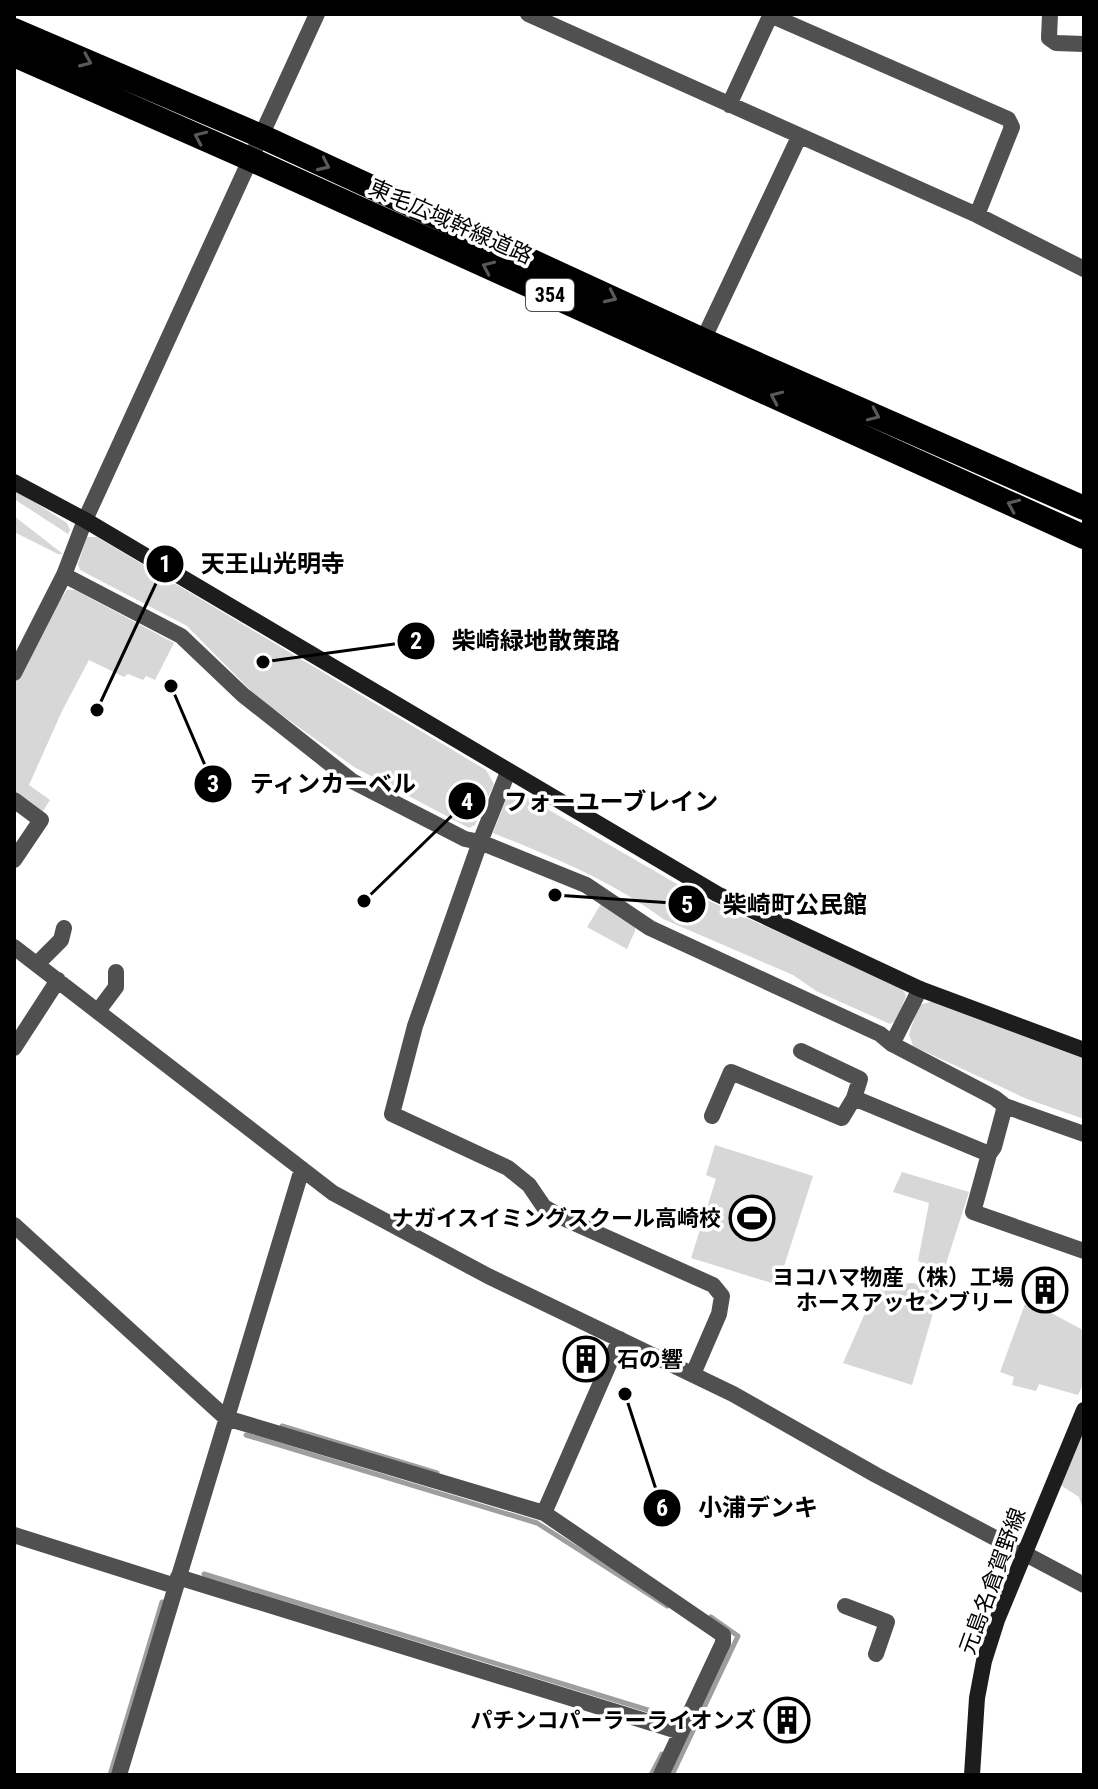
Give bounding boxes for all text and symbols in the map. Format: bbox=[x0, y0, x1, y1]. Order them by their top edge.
one-way arrow bbox=[78, 52, 92, 68]
one-way arrow bbox=[194, 131, 208, 147]
one-way arrow bbox=[316, 156, 330, 172]
street label: 東毛広域幹線道路 bbox=[365, 174, 536, 269]
one-way arrow bbox=[482, 261, 497, 277]
road number: 354 bbox=[526, 279, 574, 311]
one-way arrow bbox=[603, 288, 617, 304]
one-way arrow bbox=[770, 391, 785, 407]
one-way arrow bbox=[866, 405, 880, 421]
one-way arrow bbox=[1007, 499, 1021, 515]
callout: 天王山光明寺 bbox=[145, 540, 361, 588]
text: 1 bbox=[159, 550, 171, 578]
text: 天王山光明寺 bbox=[201, 550, 345, 578]
callout: 柴崎緑地散策路 bbox=[396, 617, 636, 665]
text: 2 bbox=[410, 627, 422, 655]
text: 柴崎緑地散策路 bbox=[452, 627, 620, 655]
callout: ティンカーベル bbox=[193, 760, 433, 808]
text: 3 bbox=[207, 770, 219, 798]
text: ティンカーベル bbox=[250, 770, 416, 798]
callout: フォーユーブレイン bbox=[447, 777, 735, 825]
text: 4 bbox=[461, 788, 473, 816]
text: フォーユーブレイン bbox=[504, 788, 718, 816]
callout: 柴崎町公民館 bbox=[667, 880, 883, 928]
text: 5 bbox=[681, 891, 693, 919]
text: 柴崎町公民館 bbox=[723, 891, 867, 919]
sports icon: ナガイスイミングスクール高崎校 bbox=[728, 1194, 776, 1242]
place label: ナガイスイミングスクール高崎校 bbox=[392, 1206, 721, 1231]
place label: ヨコハマ物産（株）工場 ホースアッセンブリー bbox=[772, 1265, 1014, 1315]
building icon: ヨコハマ物産（株）工場 ホースアッセンブリー bbox=[1021, 1266, 1069, 1314]
building icon: 石の響 bbox=[562, 1335, 610, 1383]
place label: 石の響 bbox=[617, 1347, 683, 1372]
callout: 小浦デンキ bbox=[642, 1484, 834, 1532]
text: 6 bbox=[656, 1494, 668, 1522]
text: 小浦デンキ bbox=[698, 1494, 818, 1522]
street label: 元島名倉賀野線 bbox=[954, 1505, 1031, 1658]
building icon: パチンコパーラーライオンズ bbox=[763, 1696, 811, 1744]
place label: パチンコパーラーライオンズ bbox=[470, 1708, 756, 1733]

